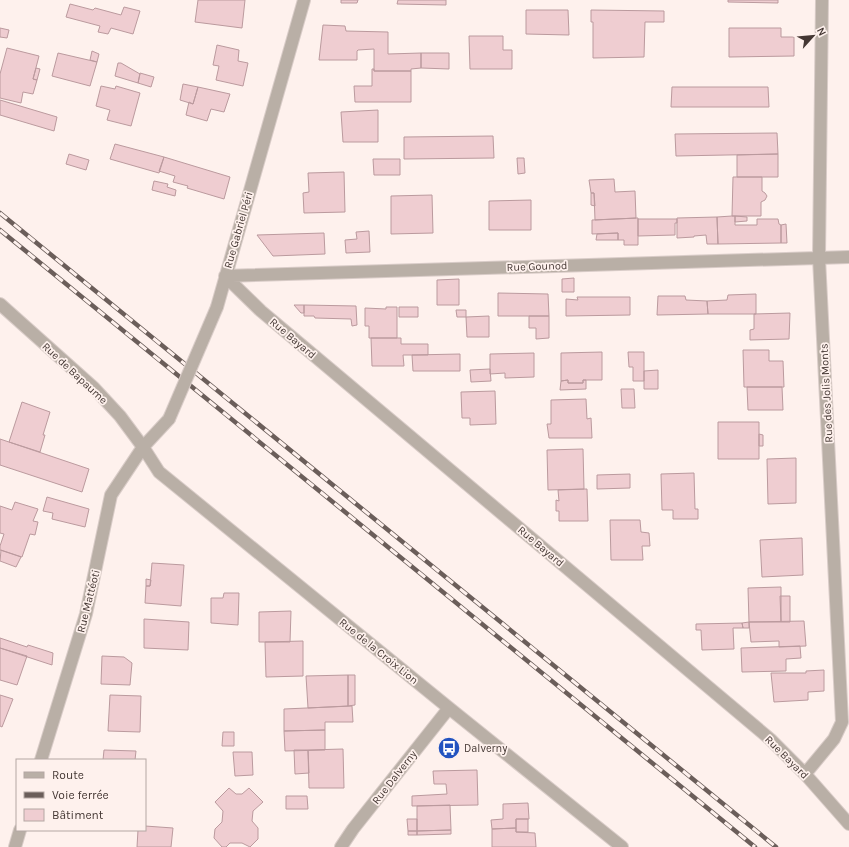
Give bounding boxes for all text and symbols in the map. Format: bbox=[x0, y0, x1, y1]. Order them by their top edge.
north arrow bbox=[793, 16, 833, 56]
text: N bbox=[814, 25, 829, 38]
street label: Rue Gabriel Péri bbox=[221, 190, 256, 270]
street label: Rue Gounod bbox=[507, 259, 568, 274]
street label: Rue Bayard bbox=[267, 315, 318, 361]
street label: Rue de Bapaume bbox=[39, 340, 110, 407]
street label: Rue des Jolis Monts bbox=[817, 343, 836, 443]
street label: Rue Bayard bbox=[515, 523, 566, 569]
street label: Rue Mattéoti bbox=[74, 568, 103, 634]
street label: Rue de la Croix Lion bbox=[337, 616, 421, 687]
street label: Rue Bayard bbox=[762, 733, 811, 782]
bus stop icon: Dalverny bbox=[436, 735, 462, 761]
place label: Dalverny bbox=[464, 742, 507, 755]
street label: Rue Dalverny bbox=[369, 748, 420, 807]
legend bbox=[16, 759, 146, 831]
text: Route bbox=[52, 768, 84, 782]
text: Voie ferrée bbox=[52, 788, 109, 802]
text: Bâtiment bbox=[52, 808, 104, 822]

